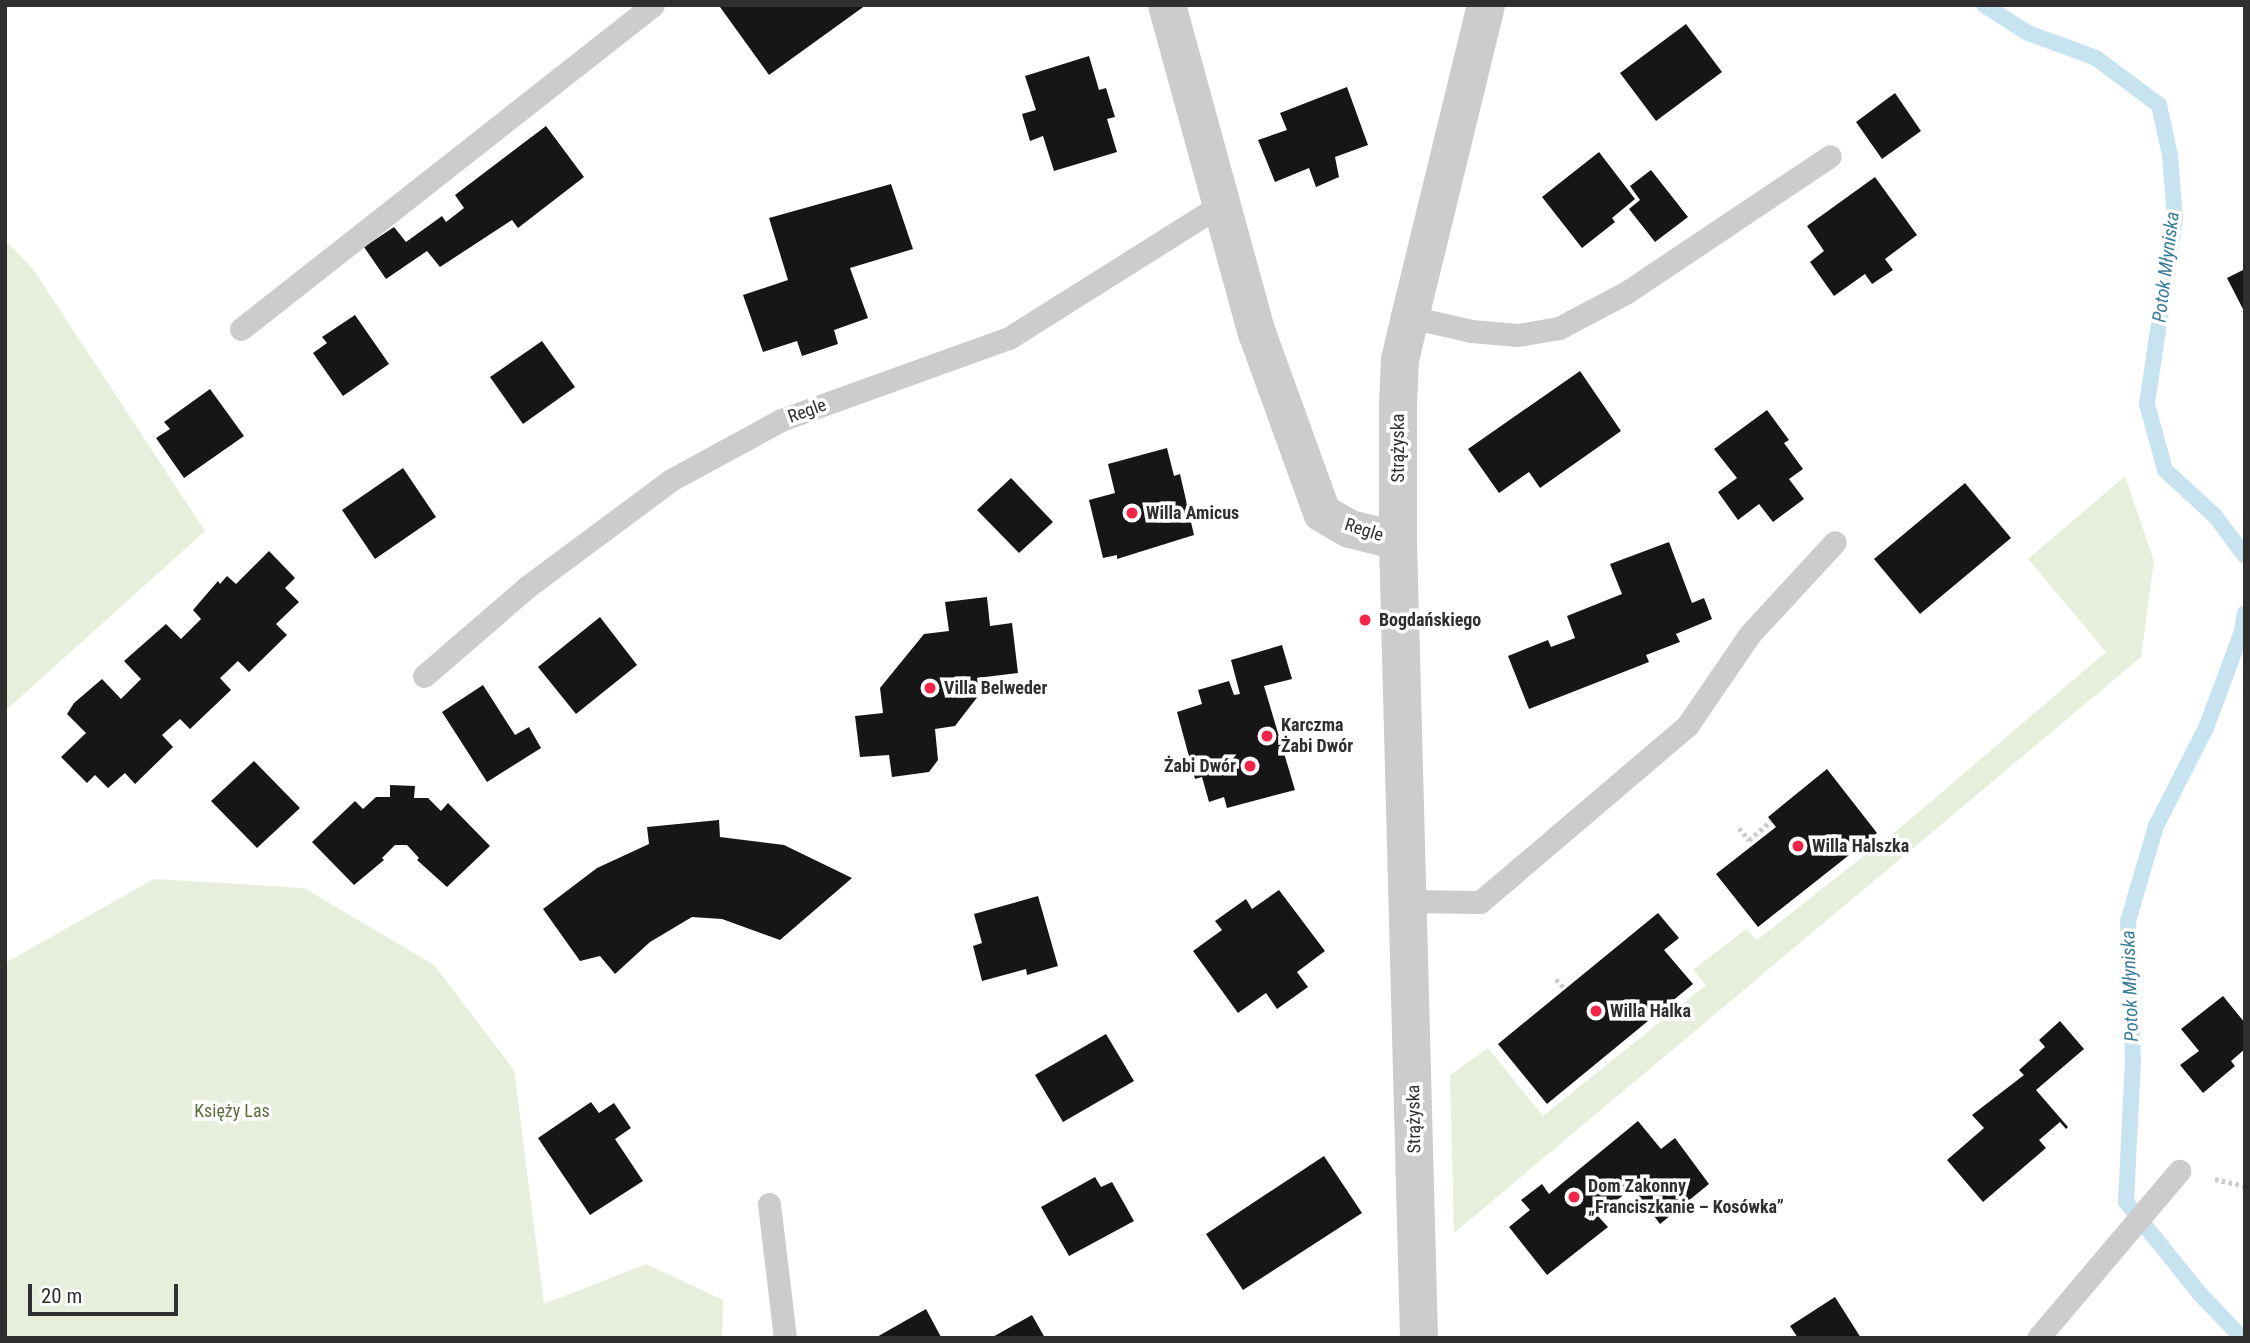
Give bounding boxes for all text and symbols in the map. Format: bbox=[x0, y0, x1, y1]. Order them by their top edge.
water label: Potok Młyniska bbox=[2148, 210, 2184, 324]
street label: Regle bbox=[785, 394, 829, 428]
street label: Strążyska bbox=[1387, 414, 1409, 482]
place label: Willa Amicus bbox=[1146, 502, 1239, 524]
marker: Willa Amicus bbox=[1124, 505, 1140, 521]
street label: Regle bbox=[1342, 514, 1386, 546]
place label: Bogdańskiego bbox=[1379, 609, 1481, 631]
marker: Bogdańskiego bbox=[1357, 612, 1373, 628]
place label: Villa Belweder bbox=[944, 677, 1047, 699]
marker: Villa Belweder bbox=[922, 680, 938, 696]
place label: Karczma Żabi Dwór bbox=[1281, 715, 1353, 758]
marker: Karczma Żabi Dwór bbox=[1259, 728, 1275, 744]
place label: Żabi Dwór bbox=[1164, 755, 1236, 777]
marker: Żabi Dwór bbox=[1242, 758, 1258, 774]
place label: Willa Halszka bbox=[1812, 835, 1909, 857]
marker: Willa Halszka bbox=[1790, 838, 1806, 854]
water label: Potok Młyniska bbox=[2117, 930, 2143, 1042]
place label: Willa Halka bbox=[1610, 1000, 1691, 1022]
marker: Willa Halka bbox=[1588, 1003, 1604, 1019]
street label: Strążyska bbox=[1403, 1084, 1425, 1154]
park label: Księży Las bbox=[194, 1100, 270, 1122]
place label: Dom Zakonny „Franciszkanie – Kosówka” bbox=[1588, 1176, 1784, 1218]
marker: Dom Zakonny „Franciszkanie – Kosówka” bbox=[1566, 1189, 1582, 1205]
scale bar bbox=[32, 1270, 182, 1314]
text: 20 m bbox=[41, 1284, 82, 1308]

